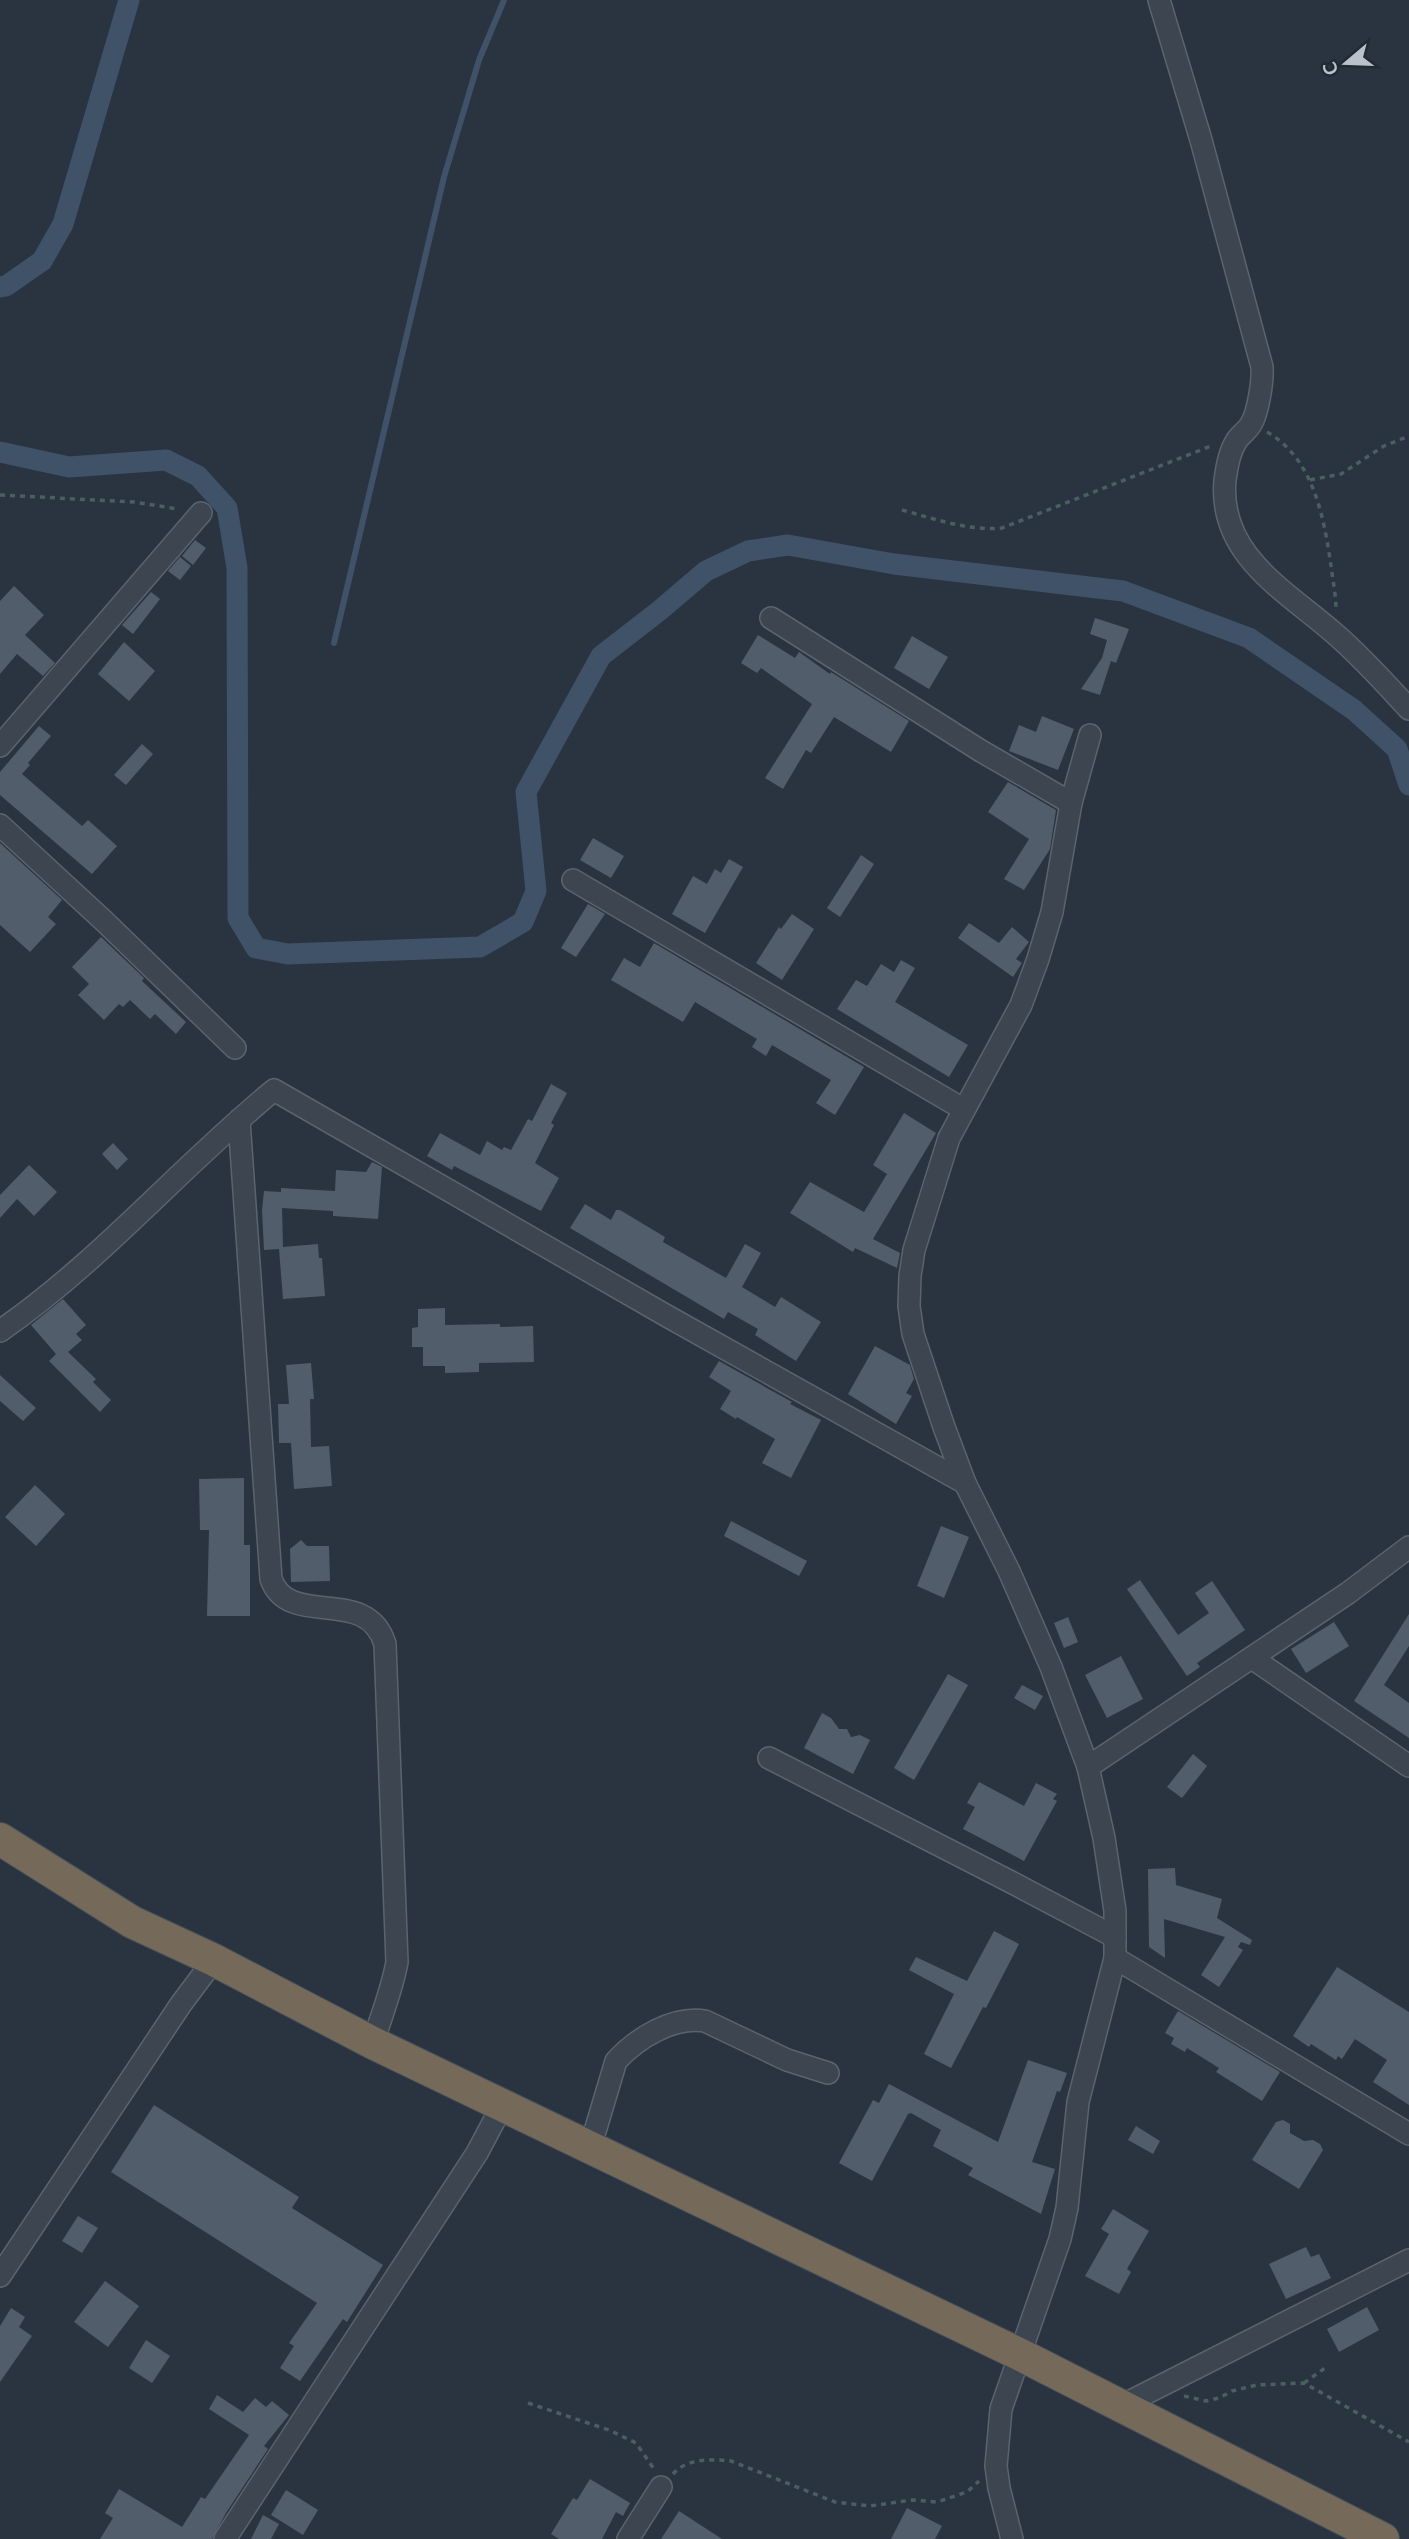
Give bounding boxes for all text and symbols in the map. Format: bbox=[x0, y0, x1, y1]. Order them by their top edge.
north arrow bbox=[1311, 28, 1381, 98]
text: С bbox=[1316, 58, 1343, 79]

